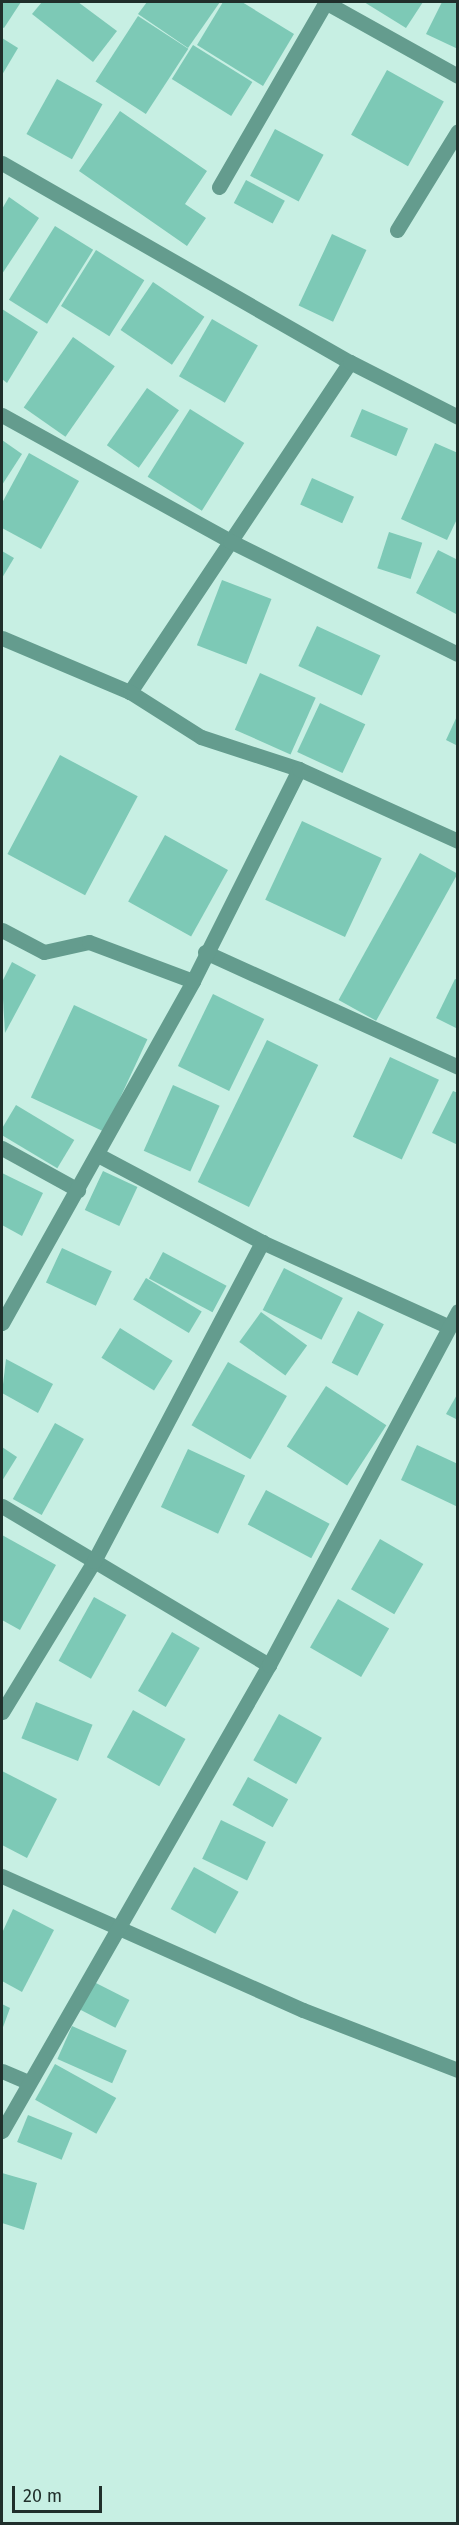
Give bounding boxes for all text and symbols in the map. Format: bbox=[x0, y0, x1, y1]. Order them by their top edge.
scale bar bbox=[15, 2474, 105, 2512]
text: 20 m bbox=[23, 2485, 62, 2507]

